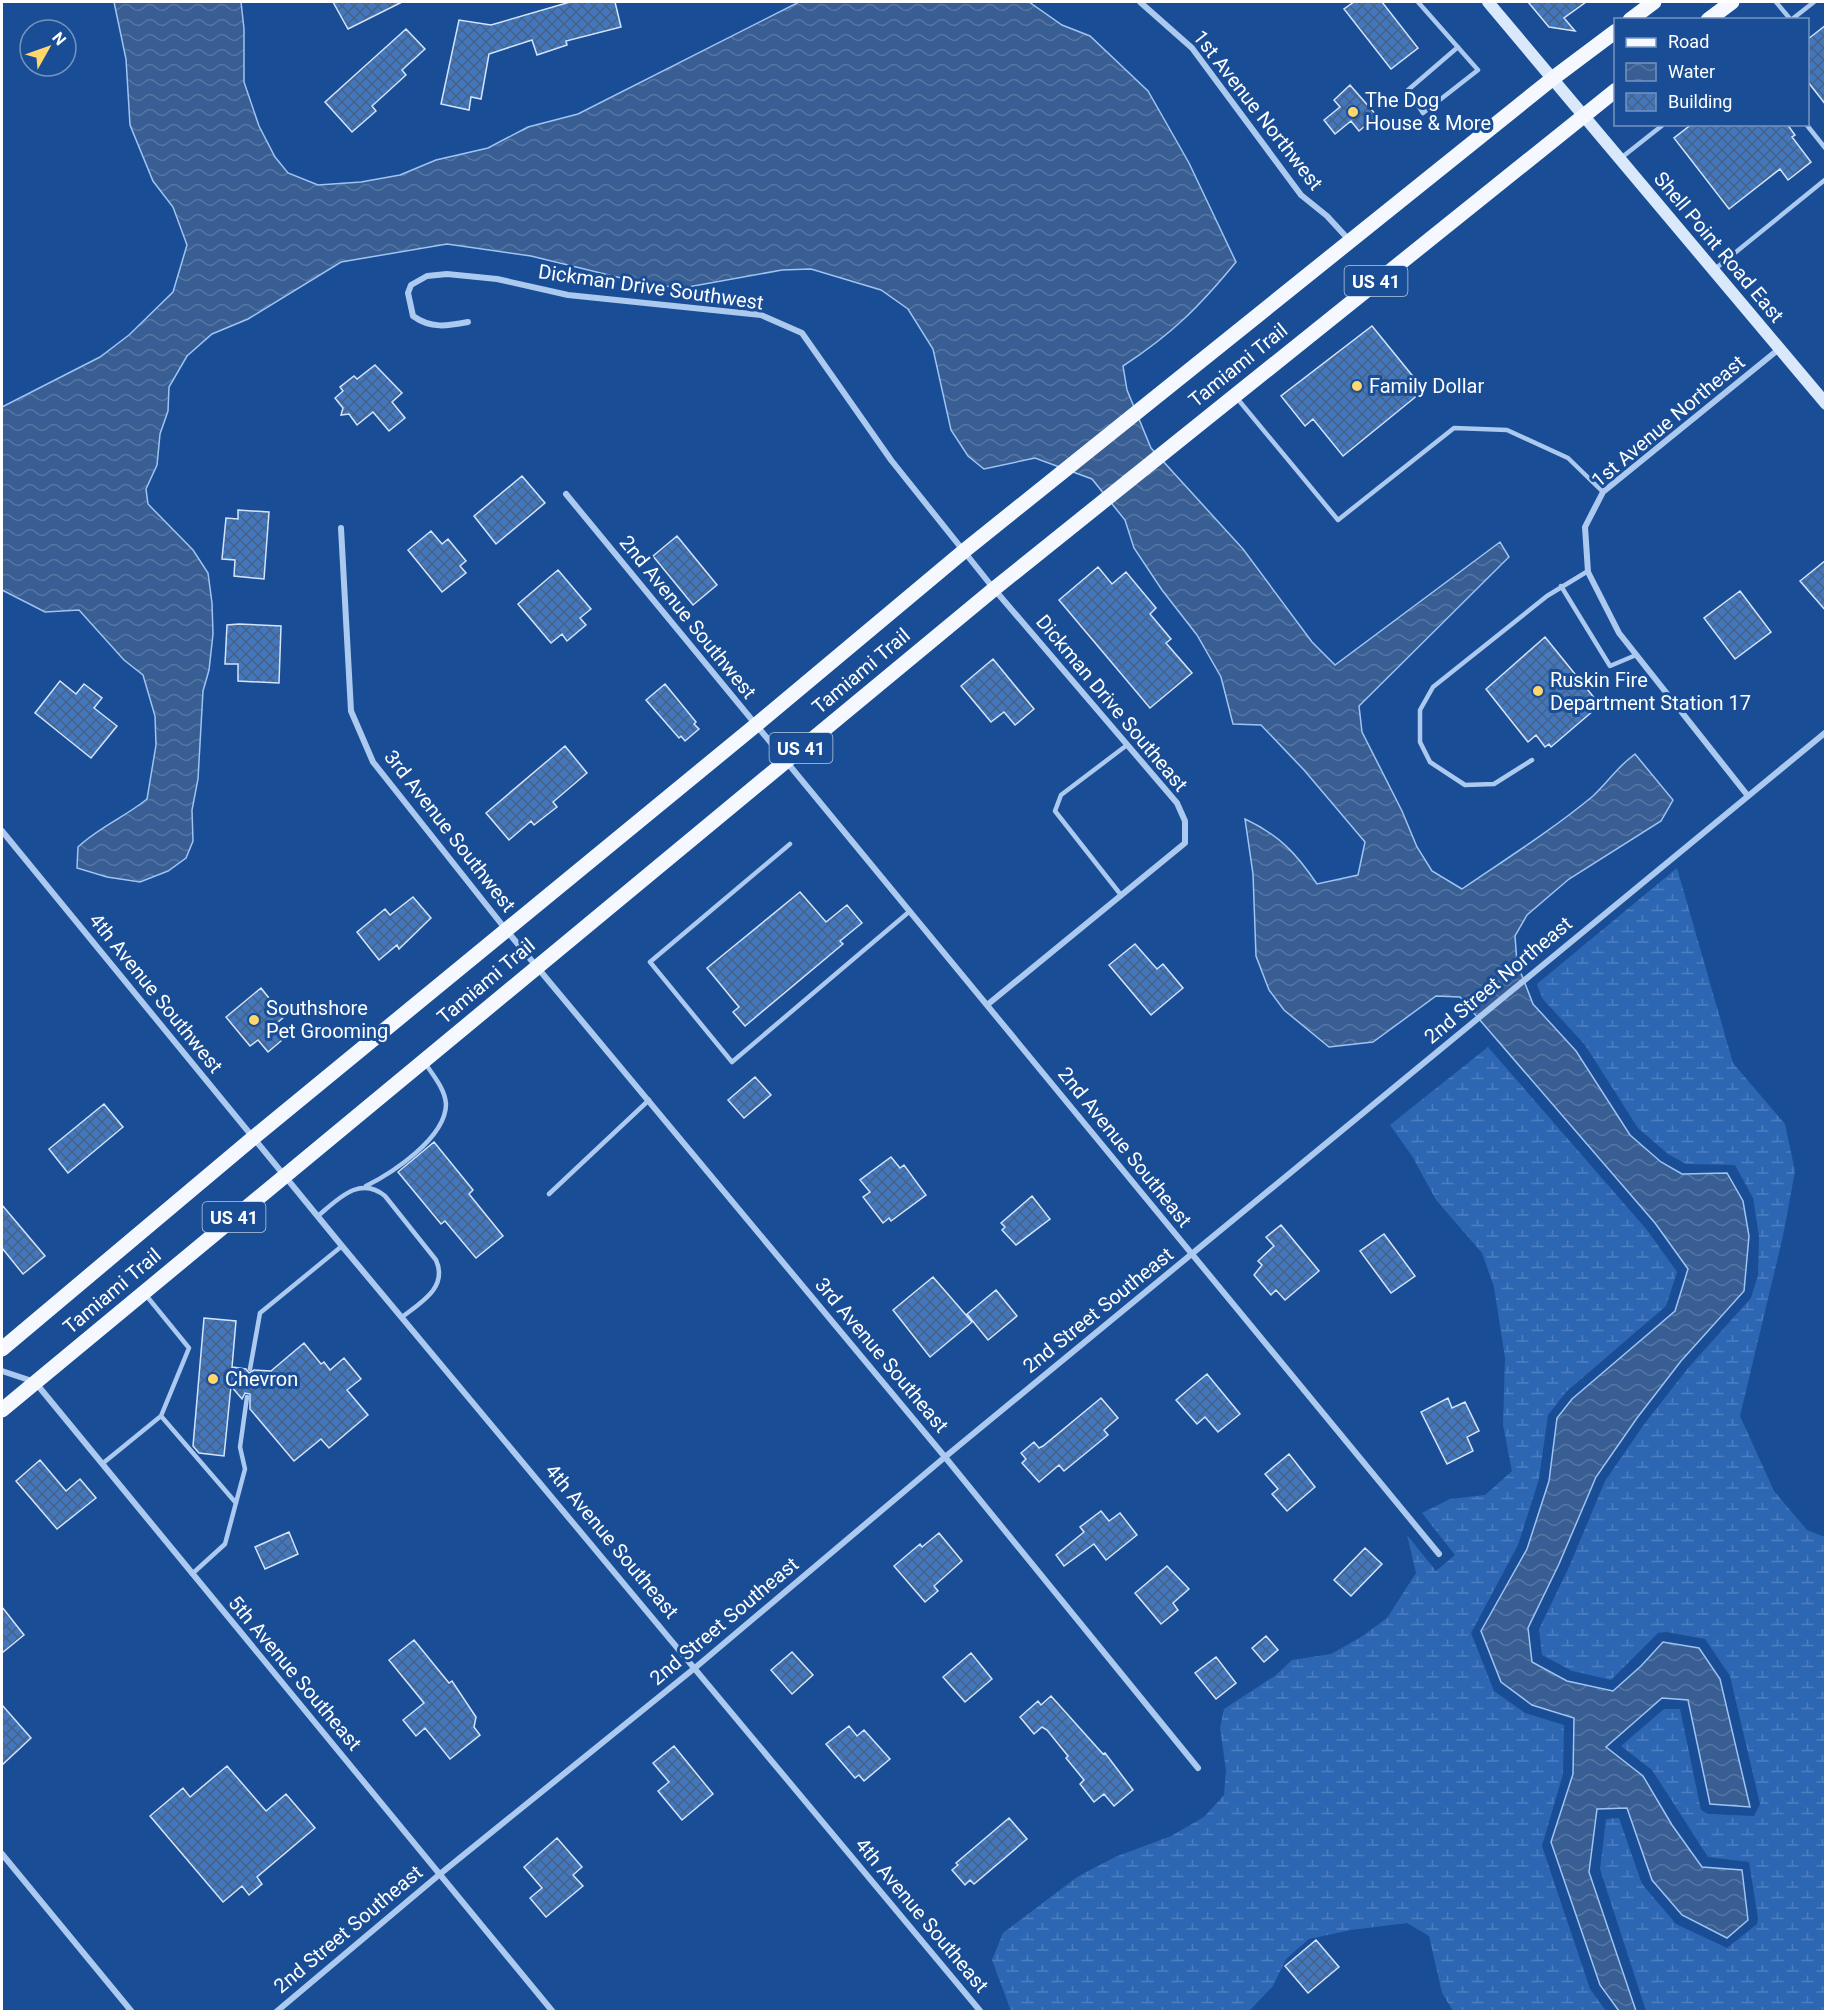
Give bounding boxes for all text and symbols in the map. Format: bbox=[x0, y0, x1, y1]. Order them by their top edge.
north arrow bbox=[18, 18, 78, 78]
legend bbox=[1614, 18, 1809, 126]
street label: 1st Avenue Northwest bbox=[1188, 25, 1328, 195]
text: N bbox=[48, 28, 70, 49]
text: Road bbox=[1668, 31, 1709, 52]
text: Water bbox=[1668, 61, 1715, 82]
place label: The Dog House & More bbox=[1365, 88, 1491, 135]
text: Building bbox=[1668, 91, 1732, 112]
marker: The Dog House & More bbox=[1346, 105, 1360, 119]
street label: Shell Point Road East bbox=[1649, 167, 1789, 327]
street label: Dickman Drive Southwest bbox=[537, 259, 765, 315]
road number: US 41 bbox=[1344, 266, 1408, 296]
street label: Tamiami Trail bbox=[1184, 318, 1292, 412]
street label: 1st Avenue Northeast bbox=[1587, 350, 1749, 492]
place label: Family Dollar bbox=[1369, 374, 1484, 398]
marker: Family Dollar bbox=[1350, 379, 1364, 393]
street label: 2nd Avenue Southwest bbox=[615, 530, 761, 704]
street label: Dickman Drive Southeast bbox=[1031, 610, 1193, 796]
street label: Tamiami Trail bbox=[807, 623, 915, 719]
place label: Ruskin Fire Department Station 17 bbox=[1550, 668, 1751, 715]
marker: Ruskin Fire Department Station 17 bbox=[1531, 684, 1545, 698]
road number: US 41 bbox=[770, 733, 832, 763]
street label: 3rd Avenue Southwest bbox=[379, 745, 521, 917]
street label: 4th Avenue Southwest bbox=[84, 908, 228, 1078]
street label: 2nd Street Northeast bbox=[1419, 911, 1577, 1049]
street label: Tamiami Trail bbox=[432, 933, 540, 1029]
place label: Southshore Pet Grooming bbox=[266, 996, 388, 1043]
marker: Southshore Pet Grooming bbox=[247, 1013, 261, 1027]
street label: 2nd Avenue Southeast bbox=[1053, 1062, 1197, 1232]
road number: US 41 bbox=[202, 1202, 266, 1232]
street label: 2nd Street Southeast bbox=[1018, 1242, 1178, 1378]
street label: Tamiami Trail bbox=[58, 1243, 166, 1339]
street label: 3rd Avenue Southeast bbox=[810, 1273, 954, 1437]
place label: Chevron bbox=[225, 1367, 298, 1391]
marker: Chevron bbox=[206, 1372, 220, 1386]
street label: 4th Avenue Southeast bbox=[540, 1459, 684, 1623]
street label: 2nd Street Southeast bbox=[645, 1552, 803, 1690]
street label: 5th Avenue Southeast bbox=[223, 1591, 367, 1755]
street label: 4th Avenue Southeast bbox=[850, 1833, 994, 1997]
street label: 2nd Street Southeast bbox=[269, 1860, 427, 1998]

